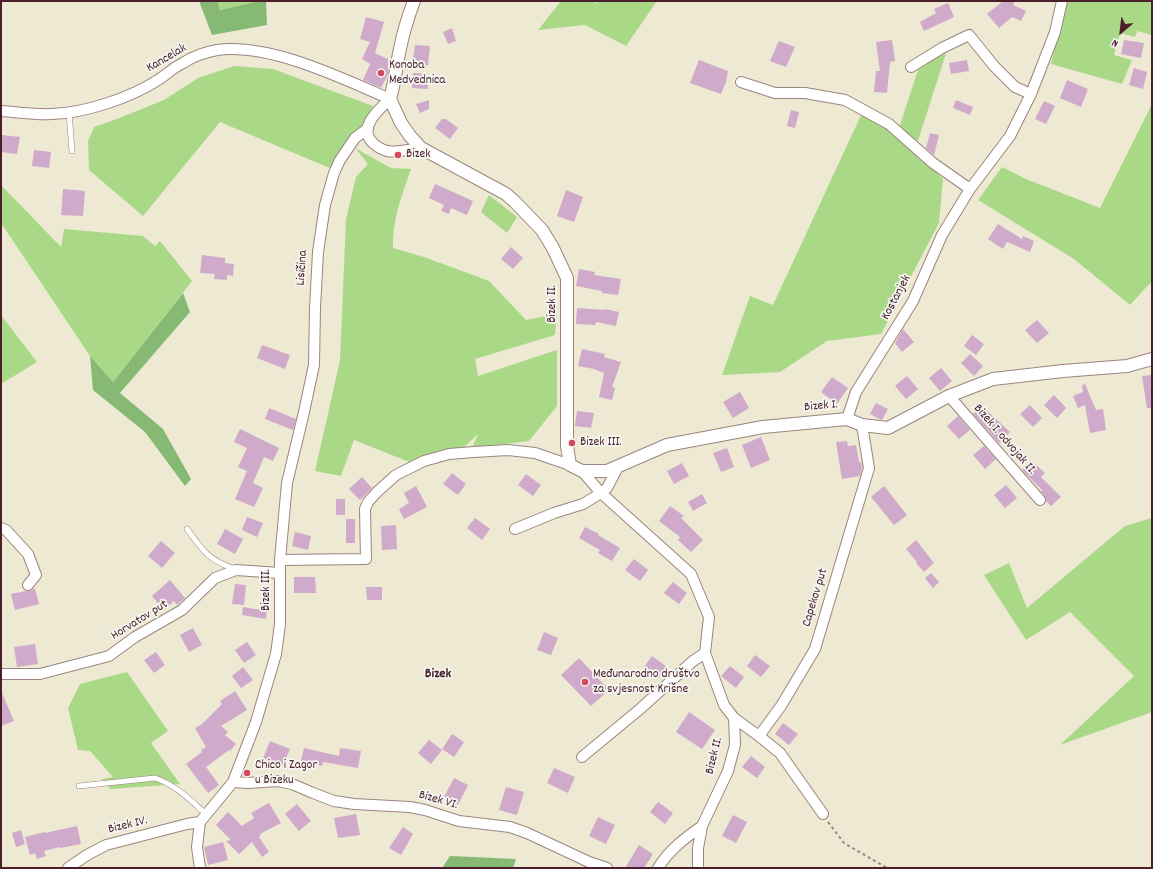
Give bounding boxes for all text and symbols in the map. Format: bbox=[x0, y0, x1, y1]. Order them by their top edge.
north arrow bbox=[1101, 12, 1141, 52]
text: N bbox=[1109, 34, 1122, 51]
street label: Kancelak bbox=[144, 41, 190, 77]
place label: Konoba Medvednica bbox=[389, 58, 445, 89]
marker: Konoba Medvednica bbox=[376, 68, 386, 78]
place label: Bizek bbox=[406, 147, 431, 163]
marker: Bizek bbox=[393, 150, 403, 160]
street label: Lisičina bbox=[294, 250, 312, 286]
street label: Kostanjek bbox=[879, 273, 915, 323]
street label: Bizek II. bbox=[545, 285, 561, 323]
street label: Bizek I. bbox=[804, 398, 838, 416]
street label: Bizek I. odvojak II. bbox=[969, 402, 1039, 478]
place label: Bizek III. bbox=[580, 435, 622, 451]
marker: Bizek III. bbox=[567, 438, 577, 448]
street label: Capekov put bbox=[800, 567, 832, 629]
street label: Bizek III. bbox=[259, 569, 275, 611]
street label: Horvatov put bbox=[109, 597, 171, 645]
district label: Bizek bbox=[425, 667, 451, 683]
place label: Međunarodno društvo za svjesnost Krišne bbox=[593, 667, 700, 698]
marker: Međunarodno društvo za svjesnost Krišne bbox=[580, 677, 590, 687]
street label: Bizek II. bbox=[703, 736, 727, 776]
place label: Chico i Zagor u Bizeku bbox=[255, 758, 317, 789]
marker: Chico i Zagor u Bizeku bbox=[242, 768, 252, 778]
street label: Bizek VI. bbox=[417, 788, 459, 814]
street label: Bizek IV. bbox=[107, 814, 149, 838]

